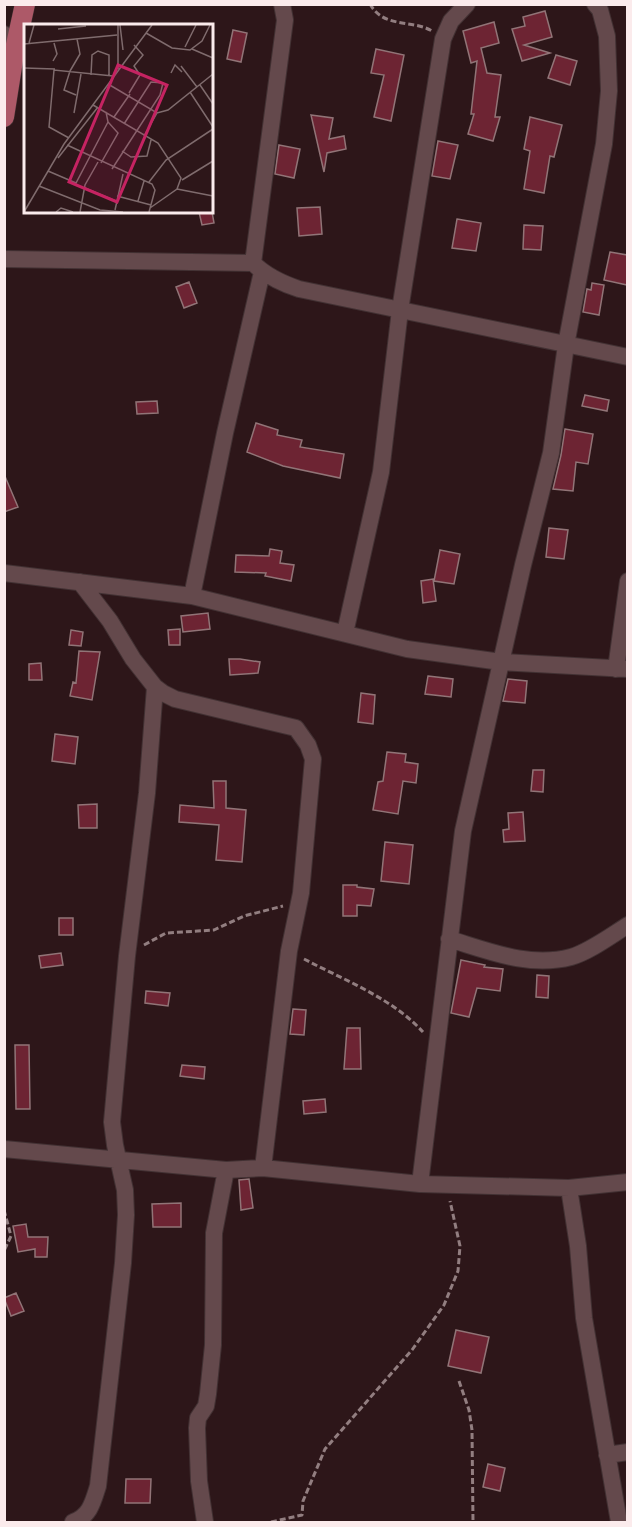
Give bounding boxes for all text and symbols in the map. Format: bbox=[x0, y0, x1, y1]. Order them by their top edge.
inset map bbox=[24, 24, 213, 213]

